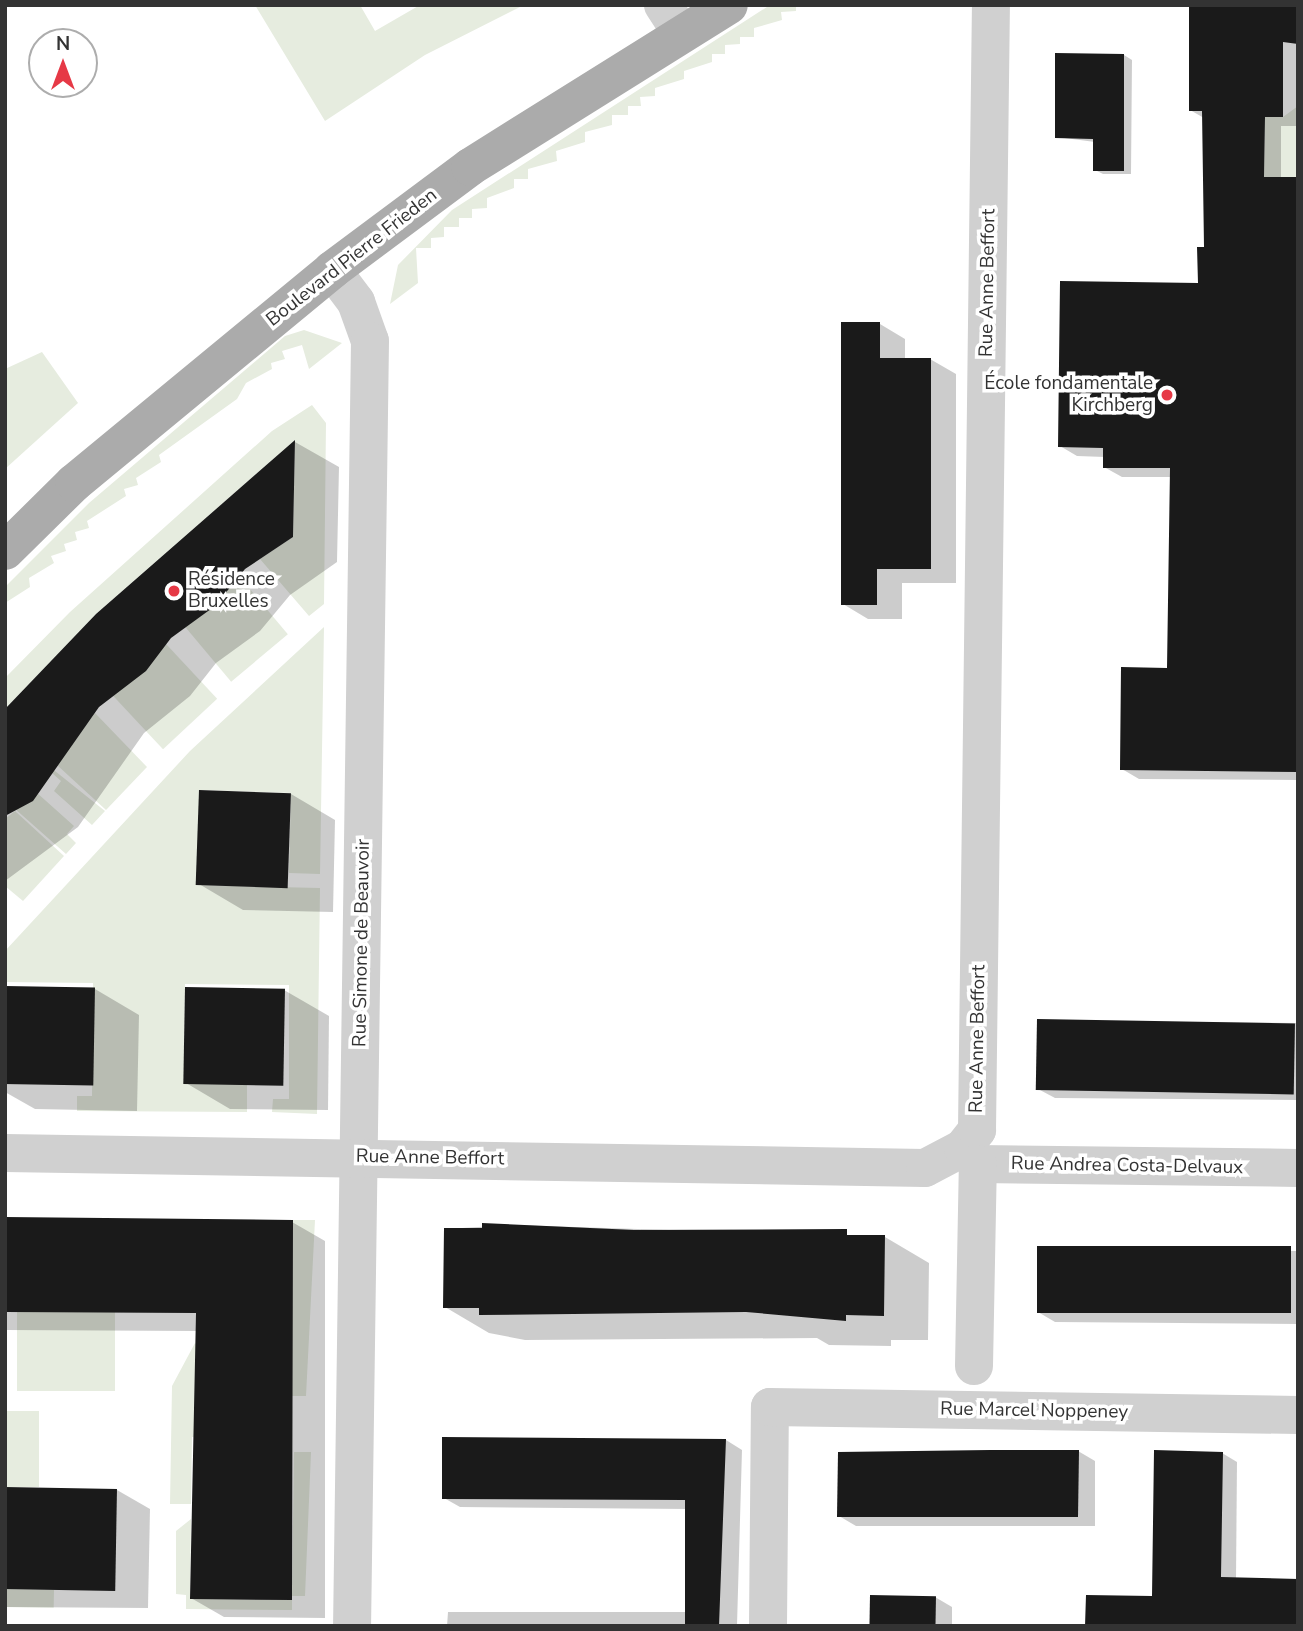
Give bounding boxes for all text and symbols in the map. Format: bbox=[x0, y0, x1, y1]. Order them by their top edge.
north arrow bbox=[28, 28, 98, 98]
text: N bbox=[56, 31, 70, 57]
street label: Boulevard Pierre Frieden bbox=[262, 184, 442, 332]
street label: Rue Anne Beffort bbox=[975, 209, 1001, 357]
place label: École fondamentale Kirchberg bbox=[984, 373, 1153, 417]
marker: École fondamentale Kirchberg bbox=[1159, 387, 1175, 403]
place label: Résidence Bruxelles bbox=[188, 569, 275, 613]
marker: Résidence Bruxelles bbox=[166, 583, 182, 599]
street label: Rue Simone de Beauvoir bbox=[349, 839, 375, 1047]
street label: Rue Anne Beffort bbox=[965, 965, 991, 1113]
street label: Rue Anne Beffort bbox=[356, 1145, 504, 1171]
street label: Rue Andrea Costa-Delvaux bbox=[1011, 1153, 1243, 1179]
street label: Rue Marcel Noppeney bbox=[940, 1398, 1128, 1424]

